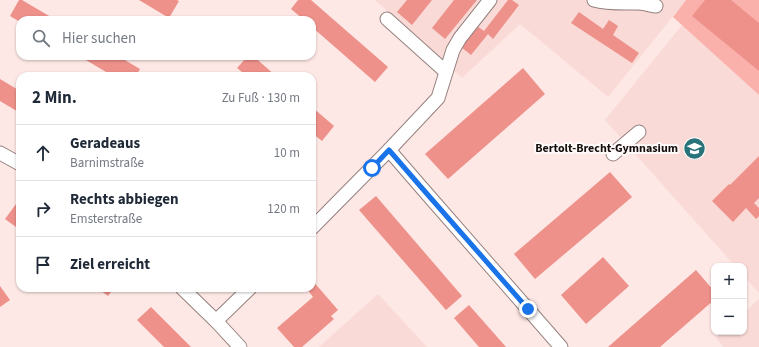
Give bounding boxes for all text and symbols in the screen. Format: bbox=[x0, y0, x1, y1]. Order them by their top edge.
search box bbox=[16, 16, 316, 60]
icon: search bbox=[30, 27, 52, 49]
text: Hier suchen bbox=[62, 28, 136, 49]
text: 2 Min. bbox=[32, 86, 77, 110]
text: Zu Fuß · 130 m bbox=[222, 89, 300, 107]
text: Geradeaus bbox=[70, 133, 140, 154]
school or university icon: Bertolt-Brecht-Gymnasium bbox=[681, 135, 707, 161]
place label: Bertolt-Brecht-Gymnasium bbox=[535, 140, 678, 157]
icon: ahead bbox=[32, 142, 54, 164]
text: 10 m bbox=[274, 144, 300, 162]
text: Barnimstraße bbox=[70, 154, 144, 172]
route start bbox=[363, 159, 381, 177]
text: Rechts abbiegen bbox=[70, 189, 179, 210]
icon: right bbox=[32, 198, 54, 220]
text: 120 m bbox=[267, 200, 300, 218]
text: Emsterstraße bbox=[70, 210, 142, 228]
icon: arrive bbox=[32, 254, 54, 276]
text: Ziel erreicht bbox=[70, 254, 150, 275]
map controls bbox=[711, 263, 747, 335]
button: + bbox=[711, 263, 747, 299]
button: − bbox=[711, 299, 747, 335]
route end bbox=[519, 300, 537, 318]

